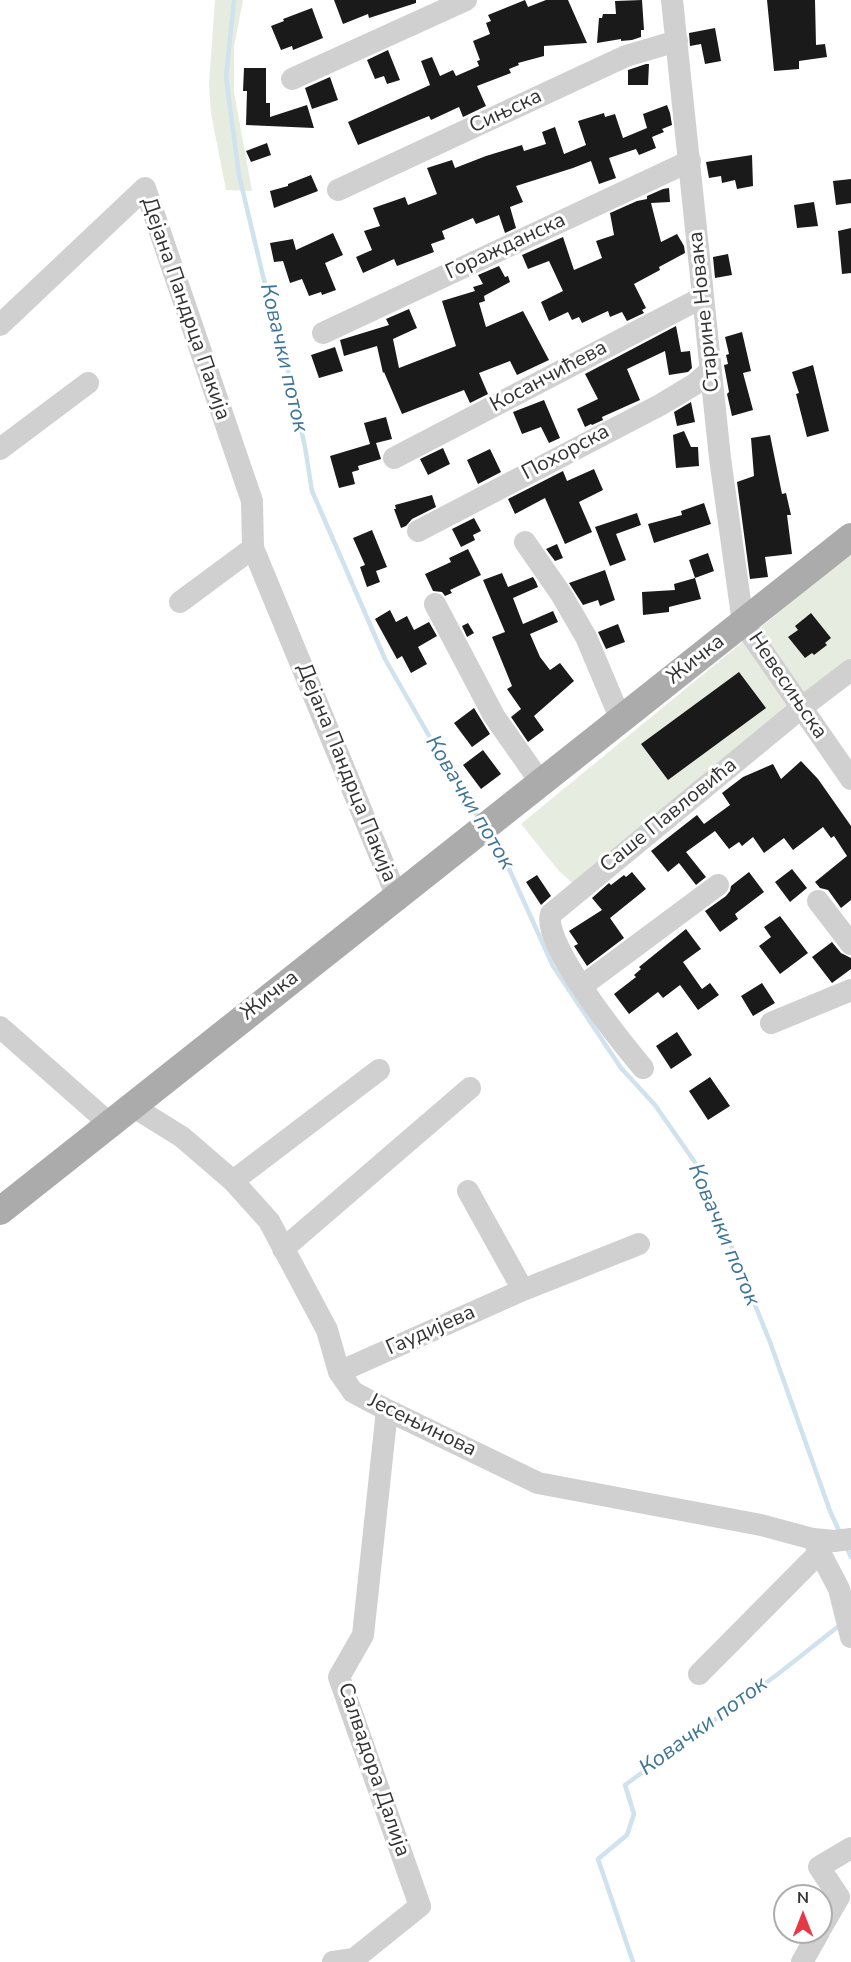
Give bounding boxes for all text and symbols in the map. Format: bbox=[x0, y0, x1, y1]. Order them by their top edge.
street label: Сињска bbox=[466, 84, 546, 140]
street label: Дејана Пандрца Пакија bbox=[135, 194, 235, 424]
street label: Горажданска bbox=[442, 208, 570, 286]
street label: Старине Новака bbox=[684, 230, 726, 394]
water label: Ковачки поток bbox=[253, 281, 313, 435]
street label: Косанчићева bbox=[486, 336, 612, 418]
street label: Похорска bbox=[518, 420, 614, 486]
street label: Невесињска bbox=[742, 628, 832, 744]
street label: Жичка bbox=[662, 630, 730, 690]
street label: Дејана Пандрца Пакија bbox=[291, 660, 401, 886]
water label: Ковачки поток bbox=[419, 731, 519, 875]
street label: Саше Павловића bbox=[596, 753, 742, 879]
street label: Жичка bbox=[236, 966, 304, 1026]
water label: Ковачки поток bbox=[681, 1160, 765, 1310]
street label: Гаудијева bbox=[383, 1300, 479, 1362]
street label: Јесењинова bbox=[364, 1389, 480, 1463]
water label: Ковачки поток bbox=[635, 1672, 773, 1782]
street label: Салвадора Далија bbox=[331, 1680, 415, 1860]
north arrow bbox=[773, 1884, 833, 1944]
text: N bbox=[797, 1887, 809, 1909]

